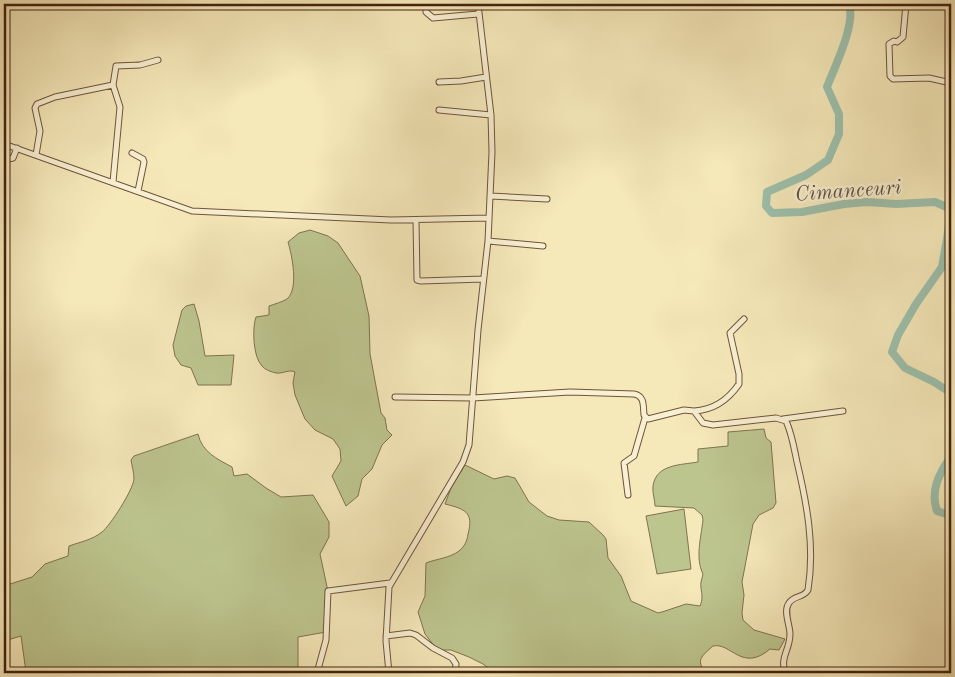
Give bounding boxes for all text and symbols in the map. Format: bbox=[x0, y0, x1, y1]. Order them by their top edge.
water label: Cimanceuri bbox=[794, 177, 902, 206]

